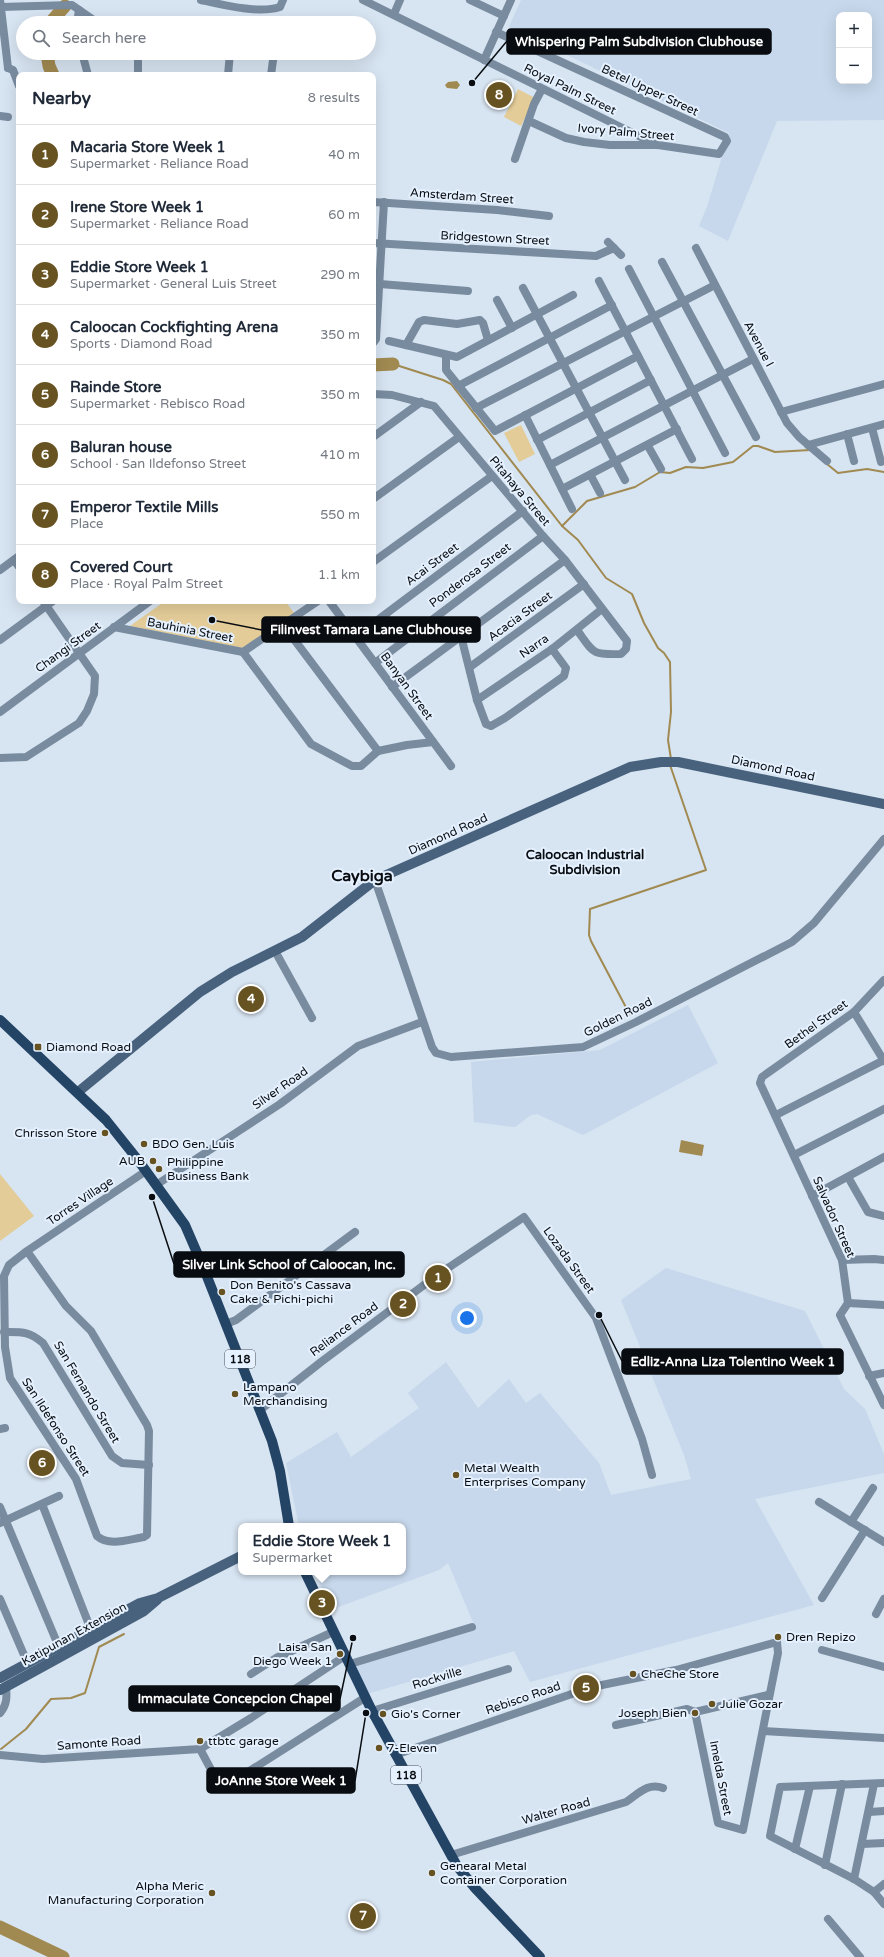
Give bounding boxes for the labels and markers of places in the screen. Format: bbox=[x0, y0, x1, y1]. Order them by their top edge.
callout: Whispering Palm Subdivision Clubhouse bbox=[507, 29, 771, 54]
pin: 8 bbox=[486, 80, 512, 110]
callout: Filinvest Tamara Lane Clubhouse bbox=[262, 617, 480, 642]
pin: 4 bbox=[238, 984, 264, 1014]
place label: Diamond Road bbox=[46, 1040, 131, 1054]
marker: Diamond Road bbox=[33, 1042, 43, 1052]
place label: Chrisson Store bbox=[14, 1126, 97, 1140]
marker: Chrisson Store bbox=[100, 1128, 110, 1138]
place label: BDO Gen. Luis bbox=[152, 1137, 235, 1151]
marker: BDO Gen. Luis bbox=[139, 1139, 149, 1149]
place label: AUB bbox=[119, 1154, 145, 1168]
place label: Philippine Business Bank bbox=[167, 1155, 249, 1183]
marker: AUB bbox=[148, 1156, 158, 1166]
marker: Philippine Business Bank bbox=[154, 1164, 164, 1174]
callout: Silver Link School of Caloocan, Inc. bbox=[174, 1252, 404, 1277]
pin: 1 bbox=[425, 1263, 451, 1293]
place label: Don Benito's Cassava Cake & Pichi-pichi bbox=[230, 1278, 351, 1306]
marker: Don Benito's Cassava Cake & Pichi-pichi bbox=[217, 1287, 227, 1297]
pin: 2 bbox=[390, 1289, 416, 1319]
callout: Edliz-Anna Liza Tolentino Week 1 bbox=[622, 1349, 843, 1374]
place label: Lampano Merchandising bbox=[243, 1380, 328, 1408]
marker: Lampano Merchandising bbox=[230, 1389, 240, 1399]
pin: 6 bbox=[29, 1448, 55, 1478]
place label: Metal Wealth Enterprises Company bbox=[464, 1461, 586, 1489]
marker: Metal Wealth Enterprises Company bbox=[451, 1470, 461, 1480]
pin: 3 bbox=[309, 1588, 335, 1618]
place label: Dren Repizo bbox=[786, 1630, 856, 1644]
marker: Dren Repizo bbox=[773, 1632, 783, 1642]
place label: Laisa San Diego Week 1 bbox=[253, 1640, 332, 1668]
marker: Laisa San Diego Week 1 bbox=[335, 1649, 345, 1659]
place label: CheChe Store bbox=[641, 1667, 719, 1681]
marker: CheChe Store bbox=[628, 1669, 638, 1679]
pin: 5 bbox=[573, 1673, 599, 1703]
callout: Immaculate Concepcion Chapel bbox=[129, 1686, 340, 1711]
place label: Julie Gozar bbox=[720, 1697, 783, 1711]
marker: Julie Gozar bbox=[707, 1699, 717, 1709]
place label: Joseph Bien bbox=[618, 1706, 687, 1720]
place label: Gio's Corner bbox=[391, 1707, 461, 1721]
marker: Joseph Bien bbox=[690, 1708, 700, 1718]
marker: Gio's Corner bbox=[378, 1709, 388, 1719]
place label: ttbtc garage bbox=[208, 1734, 279, 1748]
marker: ttbtc garage bbox=[195, 1736, 205, 1746]
place label: 7-Eleven bbox=[387, 1741, 437, 1755]
marker: 7-Eleven bbox=[374, 1743, 384, 1753]
callout: JoAnne Store Week 1 bbox=[207, 1768, 355, 1793]
place label: Genearal Metal Container Corporation bbox=[440, 1859, 567, 1887]
marker: Genearal Metal Container Corporation bbox=[427, 1868, 437, 1878]
place label: Alpha Meric Manufacturing Corporation bbox=[48, 1879, 204, 1907]
marker: Alpha Meric Manufacturing Corporation bbox=[207, 1888, 217, 1898]
pin: 7 bbox=[350, 1901, 376, 1931]

